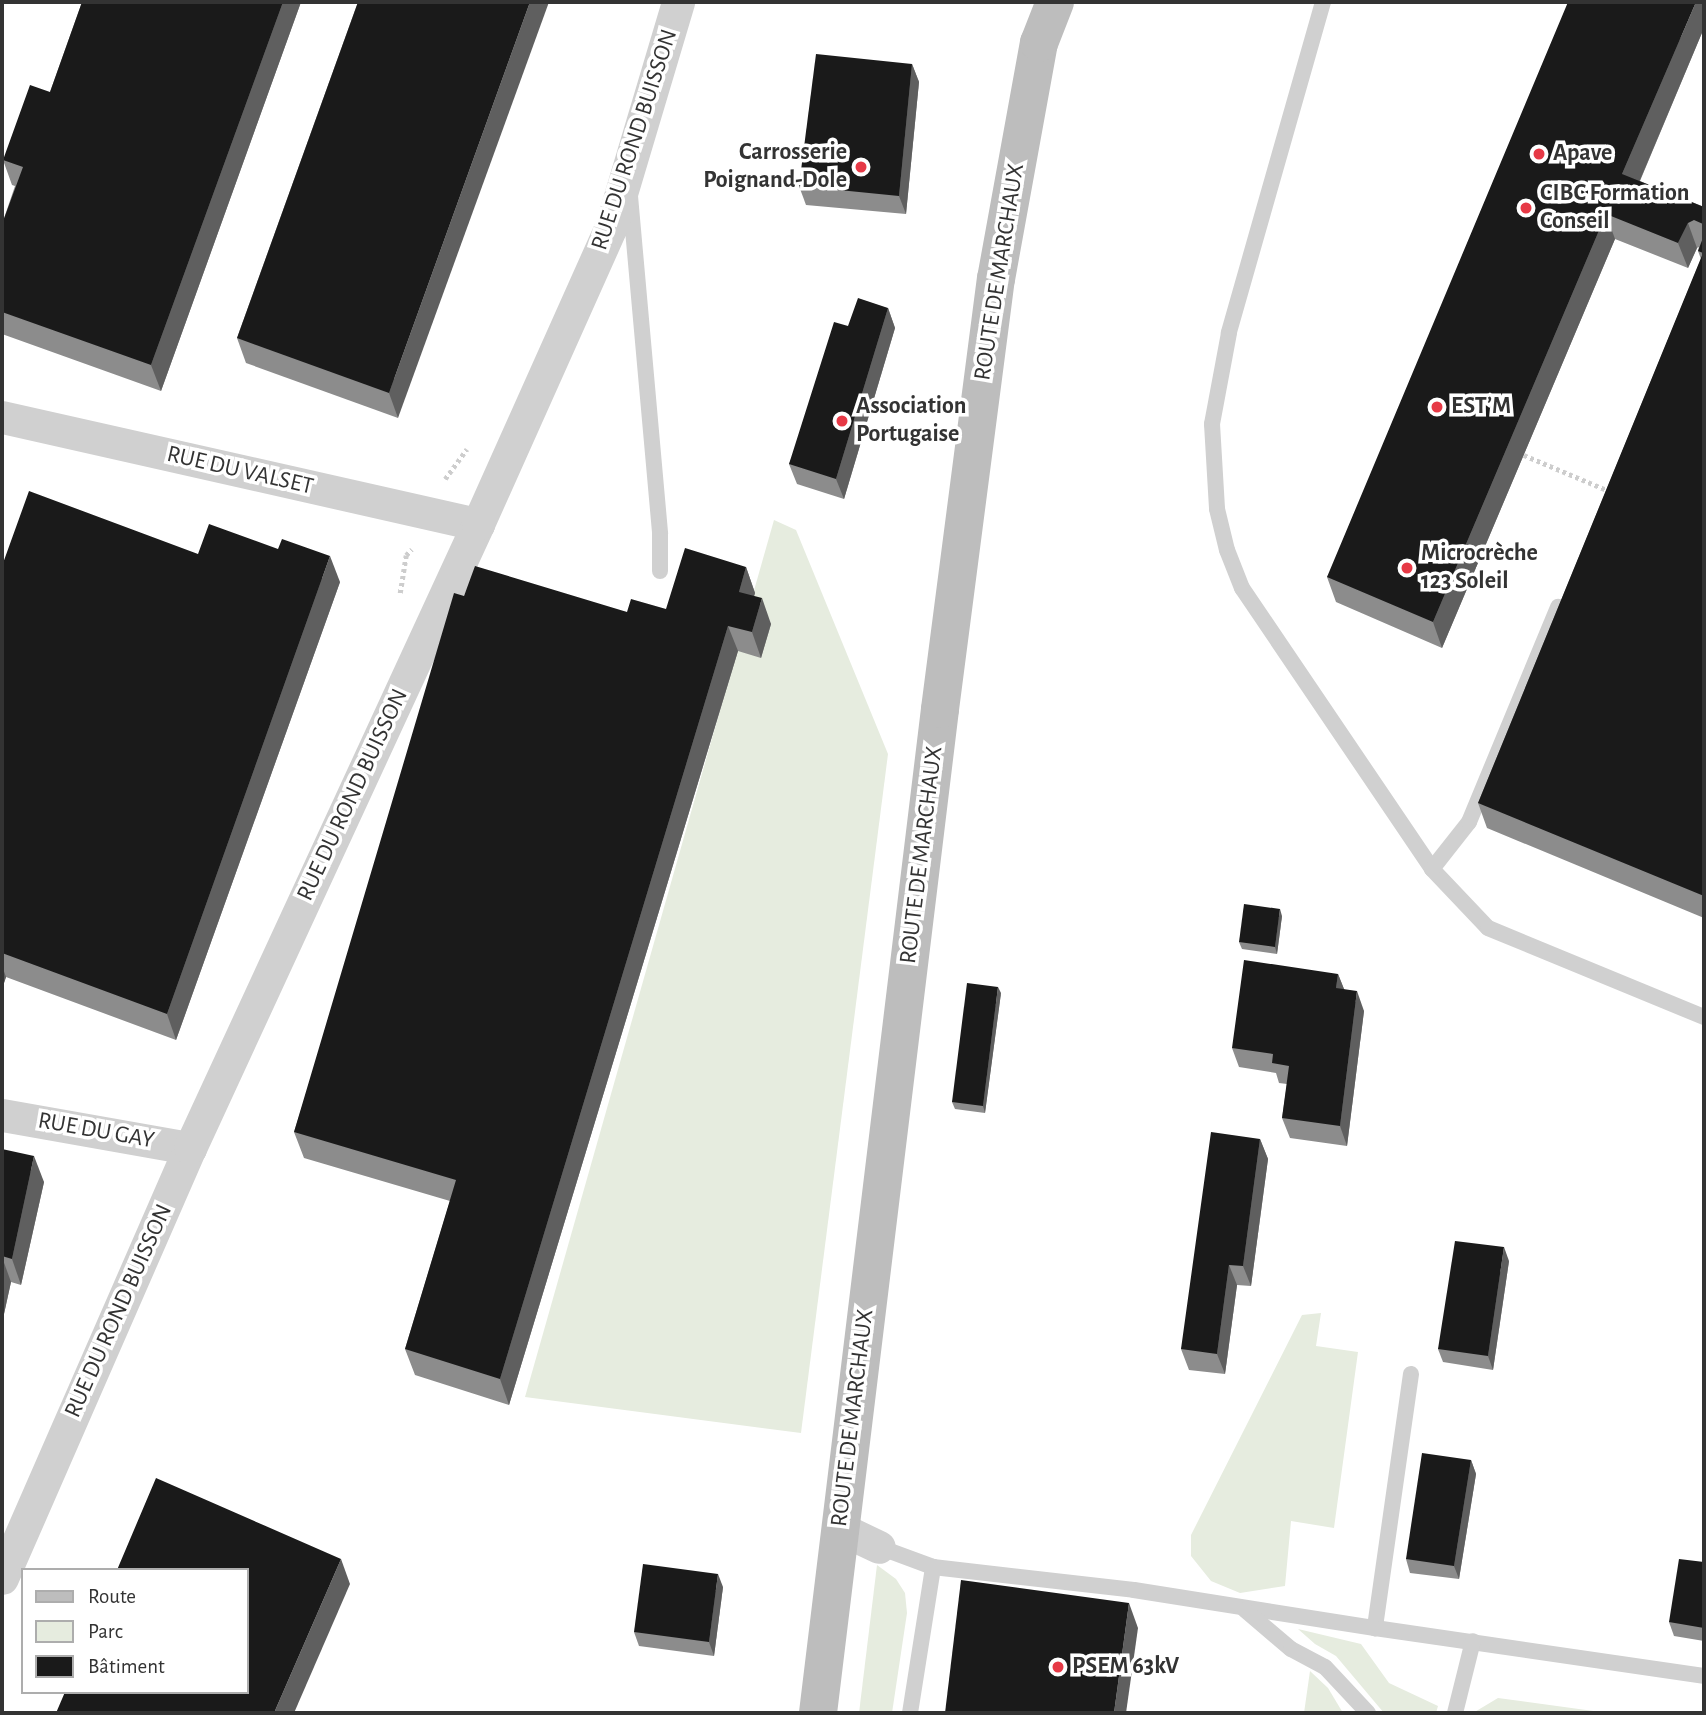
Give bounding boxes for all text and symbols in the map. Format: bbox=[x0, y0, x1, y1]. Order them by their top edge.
street label: RUE DU ROND BUISSON bbox=[586, 26, 684, 254]
place label: Carrosserie Poignand-Dole bbox=[703, 139, 847, 195]
place label: Apave bbox=[1553, 140, 1612, 168]
marker: Apave bbox=[1531, 146, 1547, 162]
marker: Carrosserie Poignand-Dole bbox=[853, 159, 869, 175]
street label: ROUTE DE MARCHAUX bbox=[969, 162, 1031, 382]
place label: CIBC Formation Conseil bbox=[1540, 180, 1689, 236]
marker: CIBC Formation Conseil bbox=[1518, 200, 1534, 216]
place label: Association Portugaise bbox=[856, 393, 967, 449]
place label: EST’M bbox=[1451, 393, 1511, 421]
marker: EST’M bbox=[1429, 399, 1445, 415]
marker: Association Portugaise bbox=[834, 413, 850, 429]
street label: RUE DU VALSET bbox=[164, 440, 316, 502]
place label: Microcrèche 123 Soleil bbox=[1421, 540, 1538, 596]
marker: Microcrèche 123 Soleil bbox=[1399, 560, 1415, 576]
street label: RUE DU ROND BUISSON bbox=[291, 684, 415, 906]
street label: ROUTE DE MARCHAUX bbox=[894, 744, 950, 966]
street label: RUE DU GAY bbox=[36, 1107, 156, 1155]
street label: RUE DU ROND BUISSON bbox=[59, 1200, 179, 1422]
street label: ROUTE DE MARCHAUX bbox=[825, 1307, 881, 1529]
legend bbox=[21, 1568, 248, 1694]
text: Route bbox=[88, 1586, 136, 1607]
text: Parc bbox=[88, 1621, 123, 1642]
place label: PSEM 63kV bbox=[1072, 1653, 1179, 1681]
text: Bâtiment bbox=[88, 1656, 165, 1677]
marker: PSEM 63kV bbox=[1050, 1659, 1066, 1675]

